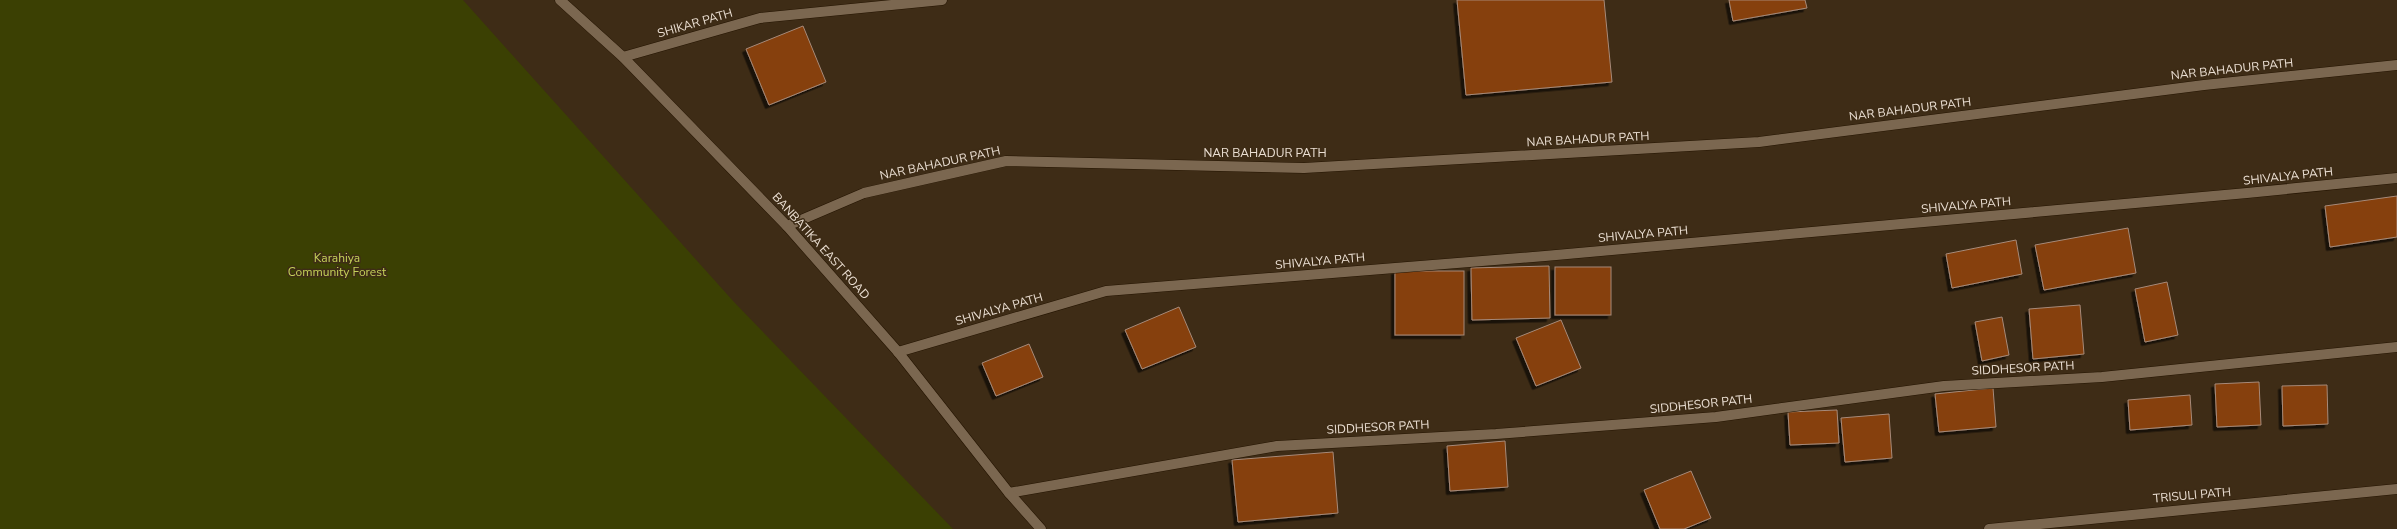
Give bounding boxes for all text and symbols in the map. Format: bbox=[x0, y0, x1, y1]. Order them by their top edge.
street label: SHIKAR PATH bbox=[656, 5, 734, 41]
street label: NAR BAHADUR PATH bbox=[2170, 55, 2294, 83]
street label: NAR BAHADUR PATH bbox=[1848, 94, 1972, 124]
street label: NAR BAHADUR PATH bbox=[1526, 128, 1650, 150]
street label: NAR BAHADUR PATH bbox=[878, 142, 1002, 184]
street label: NAR BAHADUR PATH bbox=[1203, 145, 1327, 161]
street label: SHIVALYA PATH bbox=[2242, 163, 2334, 189]
street label: BANBATIKA EAST ROAD bbox=[769, 189, 873, 303]
street label: SHIVALYA PATH bbox=[1920, 193, 2012, 217]
street label: SHIVALYA PATH bbox=[1597, 222, 1689, 246]
street label: SHIVALYA PATH bbox=[1274, 249, 1366, 273]
park label: Karahiya Community Forest bbox=[288, 250, 387, 280]
street label: SHIVALYA PATH bbox=[953, 289, 1045, 329]
street label: SIDDHESOR PATH bbox=[1971, 357, 2075, 379]
street label: SIDDHESOR PATH bbox=[1649, 391, 1753, 417]
street label: SIDDHESOR PATH bbox=[1326, 416, 1430, 438]
street label: TRISULI PATH bbox=[2152, 484, 2232, 506]

